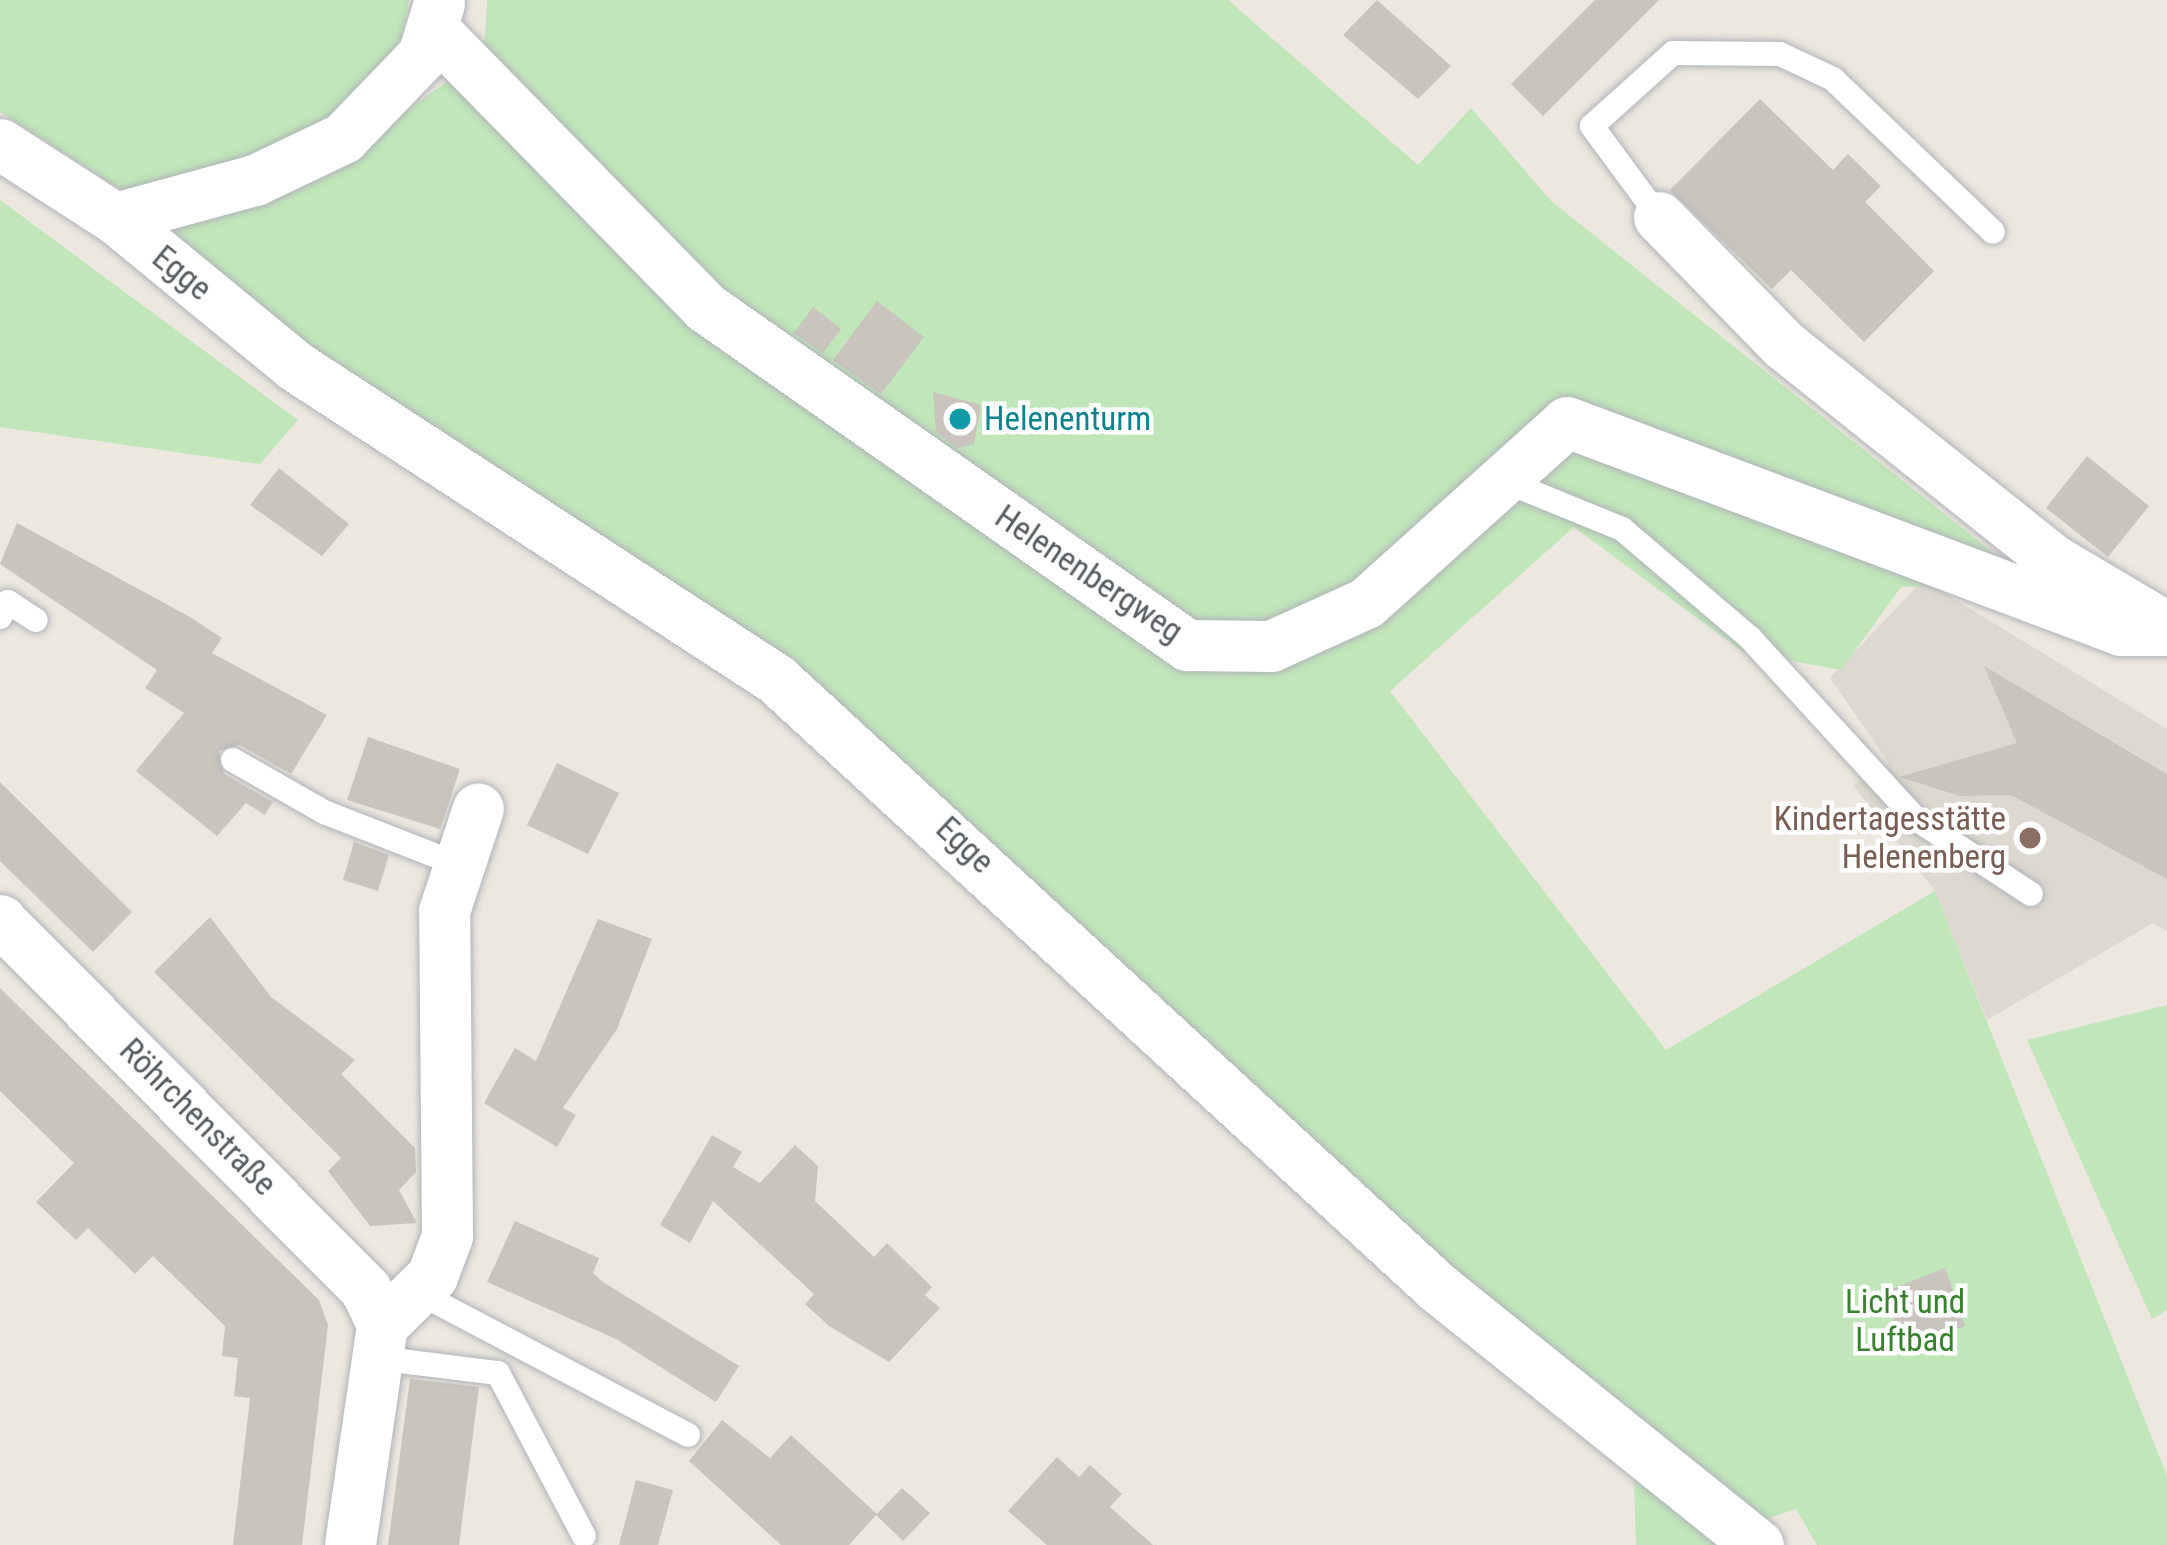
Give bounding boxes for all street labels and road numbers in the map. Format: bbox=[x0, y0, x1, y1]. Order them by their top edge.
street label: Egge bbox=[145, 237, 219, 309]
street label: Helenenbergweg bbox=[988, 497, 1190, 651]
street label: Egge bbox=[928, 809, 1002, 881]
street label: Röhrchenstraße bbox=[111, 1030, 285, 1204]

